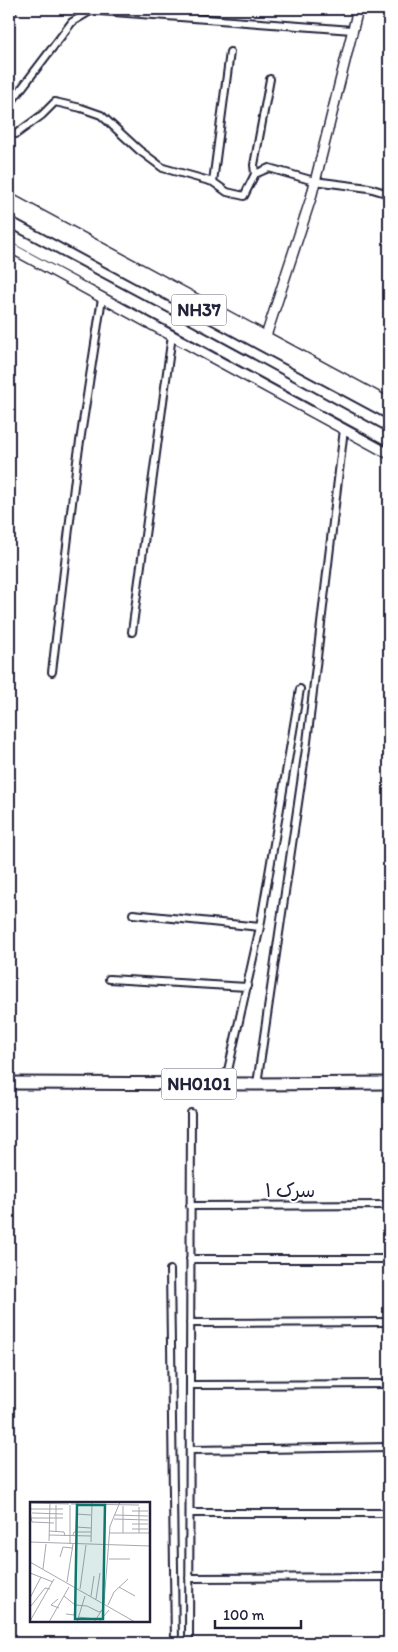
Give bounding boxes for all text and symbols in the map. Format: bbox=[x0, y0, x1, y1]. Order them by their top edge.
road number: NH37 bbox=[172, 294, 226, 326]
road number: NH0101 bbox=[162, 1068, 236, 1100]
street label: سرک ۱ bbox=[265, 1179, 315, 1202]
inset map bbox=[30, 1502, 150, 1622]
scale bar bbox=[215, 1597, 302, 1629]
text: 100 m bbox=[223, 1606, 265, 1624]

